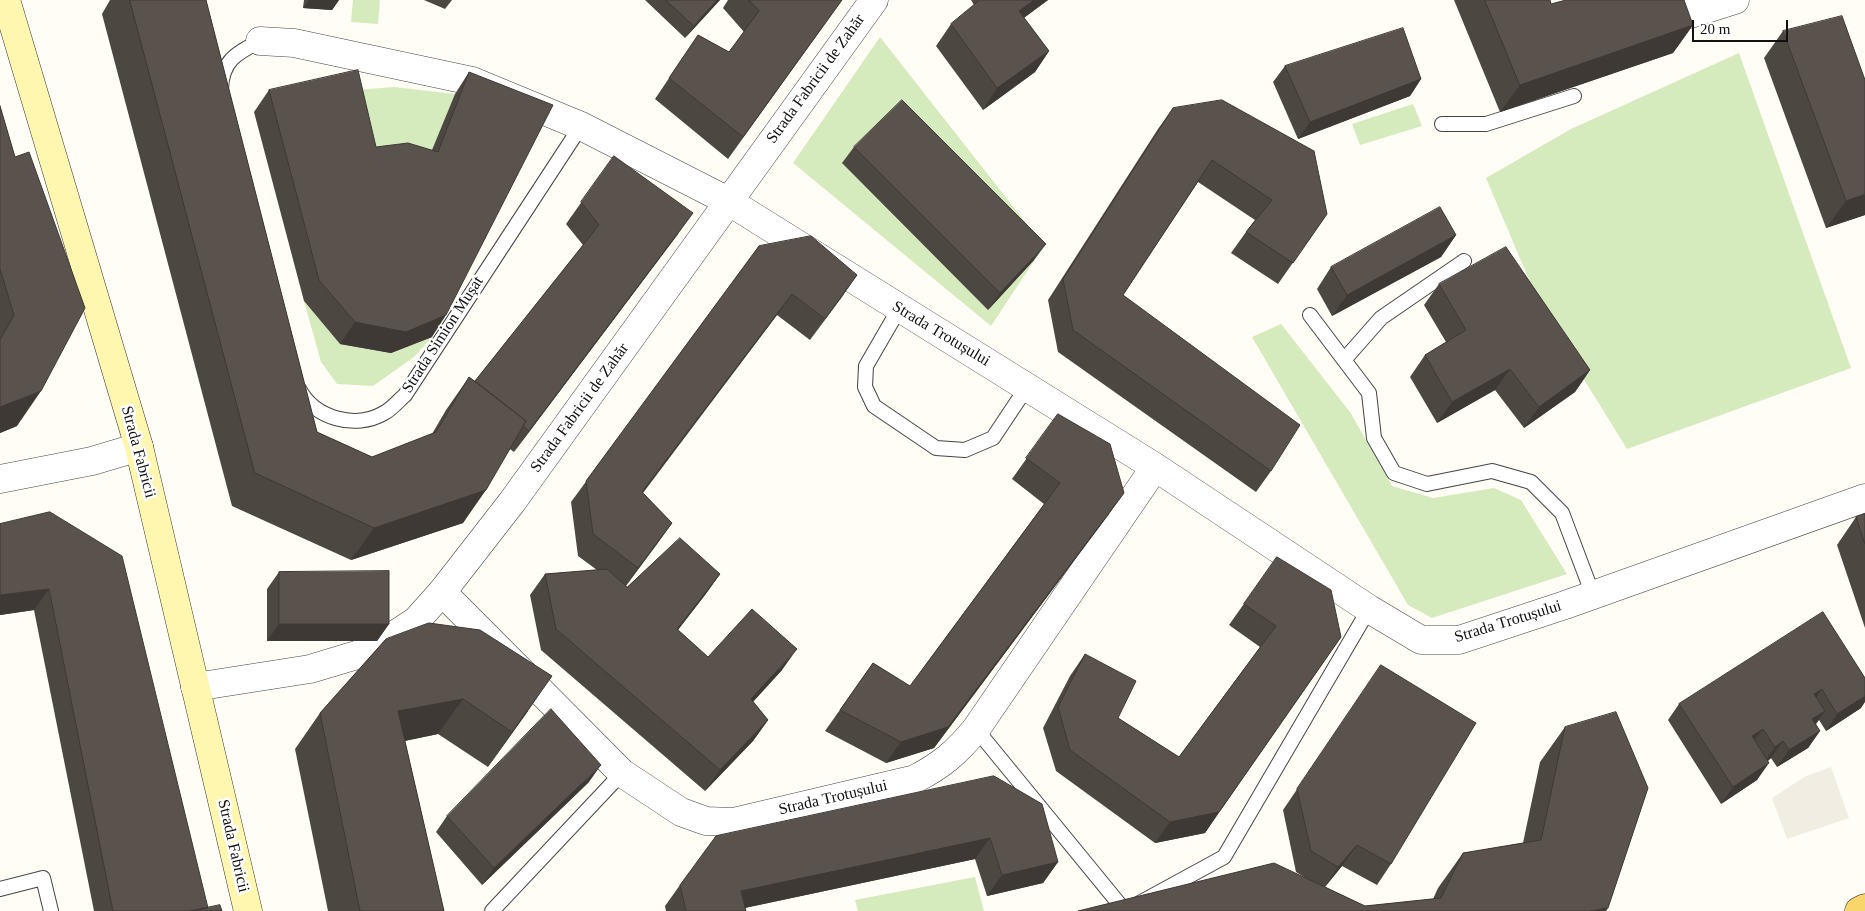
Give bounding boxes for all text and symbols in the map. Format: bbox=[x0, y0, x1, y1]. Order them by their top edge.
scale bar bbox=[1695, 10, 1791, 42]
street label: Strada Fabricii de Zahăr bbox=[763, 11, 869, 147]
text: 20 m bbox=[1700, 21, 1730, 37]
street label: Strada Simion Mușat bbox=[398, 273, 488, 397]
street label: Strada Trotușului bbox=[888, 297, 994, 371]
street label: Strada Fabricii de Zahăr bbox=[527, 340, 633, 476]
street label: Strada Fabricii bbox=[116, 404, 160, 500]
street label: Strada Trotușului bbox=[1452, 597, 1564, 647]
street label: Strada Trotușului bbox=[777, 776, 889, 820]
street label: Strada Fabricii bbox=[213, 798, 253, 894]

